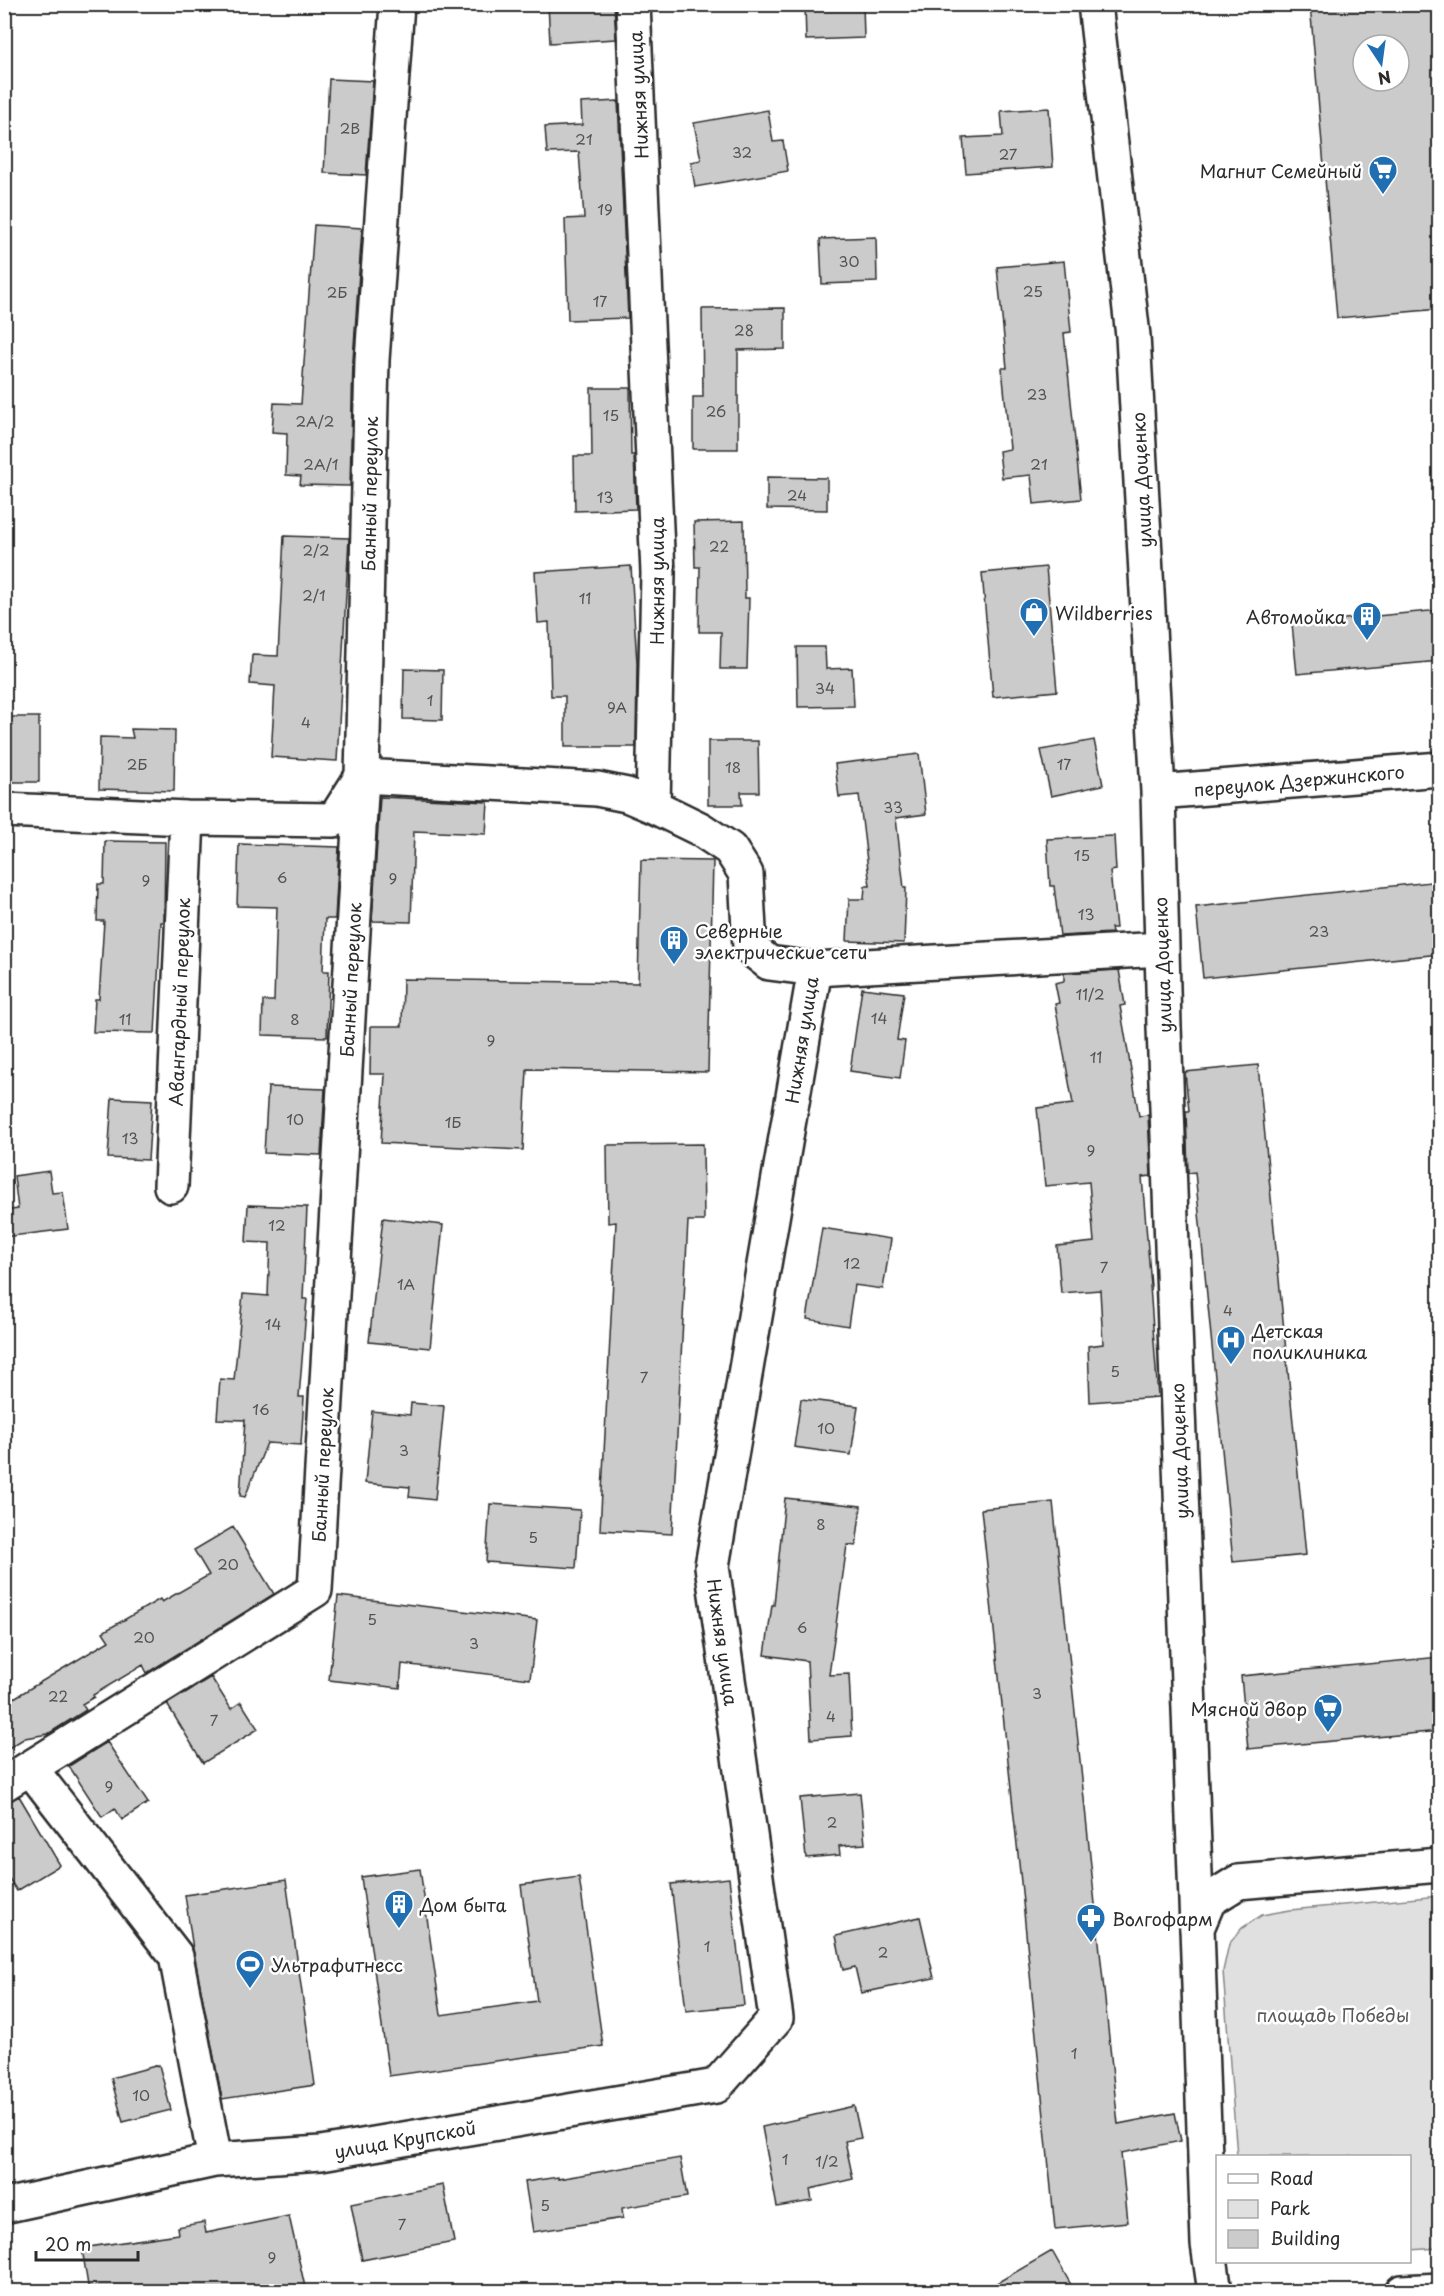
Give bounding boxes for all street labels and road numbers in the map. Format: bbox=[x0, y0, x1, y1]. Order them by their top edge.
street label: Нижняя улица bbox=[621, 30, 655, 160]
street label: улица Доценко bbox=[1124, 411, 1158, 549]
street label: Банный переулок bbox=[354, 416, 384, 572]
street label: Нижняя улица bbox=[643, 516, 670, 645]
street label: переулок Дзержинского bbox=[1192, 757, 1406, 803]
street label: Авангардный переулок bbox=[162, 897, 196, 1107]
street label: улица Доценко bbox=[1146, 897, 1178, 1033]
street label: Банный переулок bbox=[332, 902, 368, 1058]
street label: Нижняя улица bbox=[778, 974, 824, 1105]
street label: улица Доценко bbox=[1163, 1383, 1195, 1519]
street label: Банный переулок bbox=[304, 1387, 340, 1543]
street label: Нижняя улица bbox=[701, 1577, 745, 1708]
street label: улица Крупской bbox=[332, 2113, 478, 2165]

